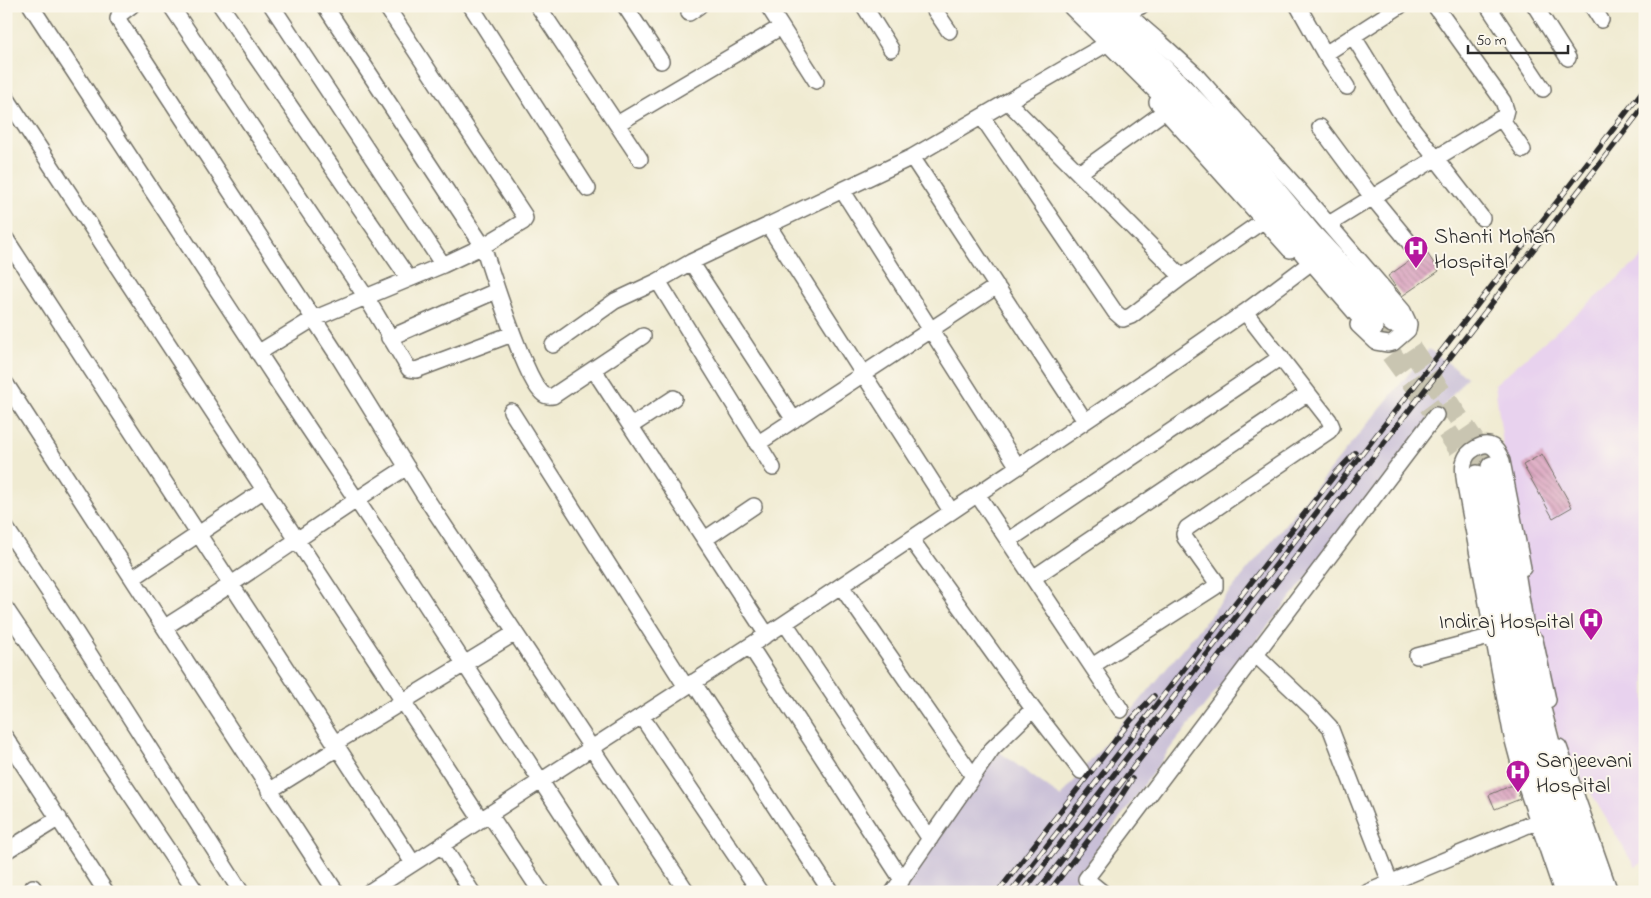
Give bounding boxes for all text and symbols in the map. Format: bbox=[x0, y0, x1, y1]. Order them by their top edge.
scale bar bbox=[1468, 22, 1568, 54]
text: 50 m bbox=[1476, 30, 1507, 52]
place label: Shanti Mohan Hospital bbox=[1434, 222, 1555, 279]
hospital icon: Shanti Mohan Hospital bbox=[1403, 235, 1429, 269]
place label: Indiraj Hospital bbox=[1439, 607, 1574, 639]
hospital icon: Indiraj Hospital bbox=[1578, 607, 1604, 641]
place label: Sanjeevani Hospital bbox=[1536, 746, 1632, 803]
hospital icon: Sanjeevani Hospital bbox=[1505, 759, 1531, 793]

